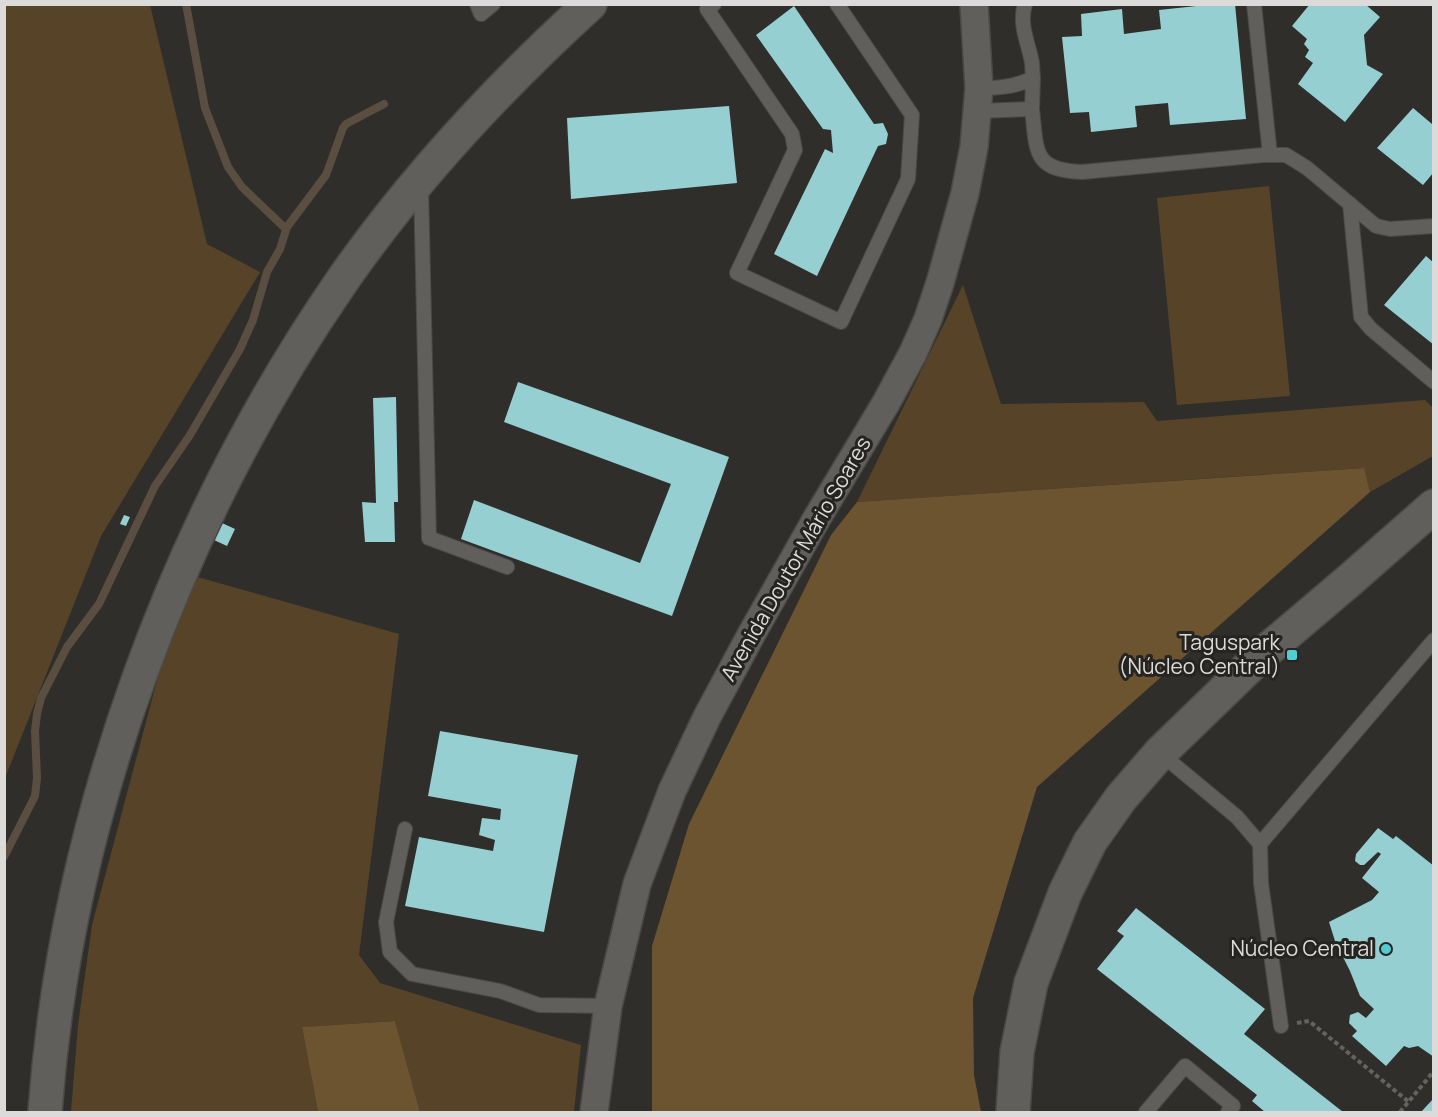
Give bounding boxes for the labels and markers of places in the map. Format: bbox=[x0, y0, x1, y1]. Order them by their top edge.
place label: Taguspark (Núcleo Central) bbox=[1119, 628, 1281, 680]
marker: Taguspark (Núcleo Central) bbox=[1285, 648, 1299, 662]
place label: Núcleo Central bbox=[1230, 934, 1374, 962]
marker: Núcleo Central bbox=[1379, 942, 1393, 956]

